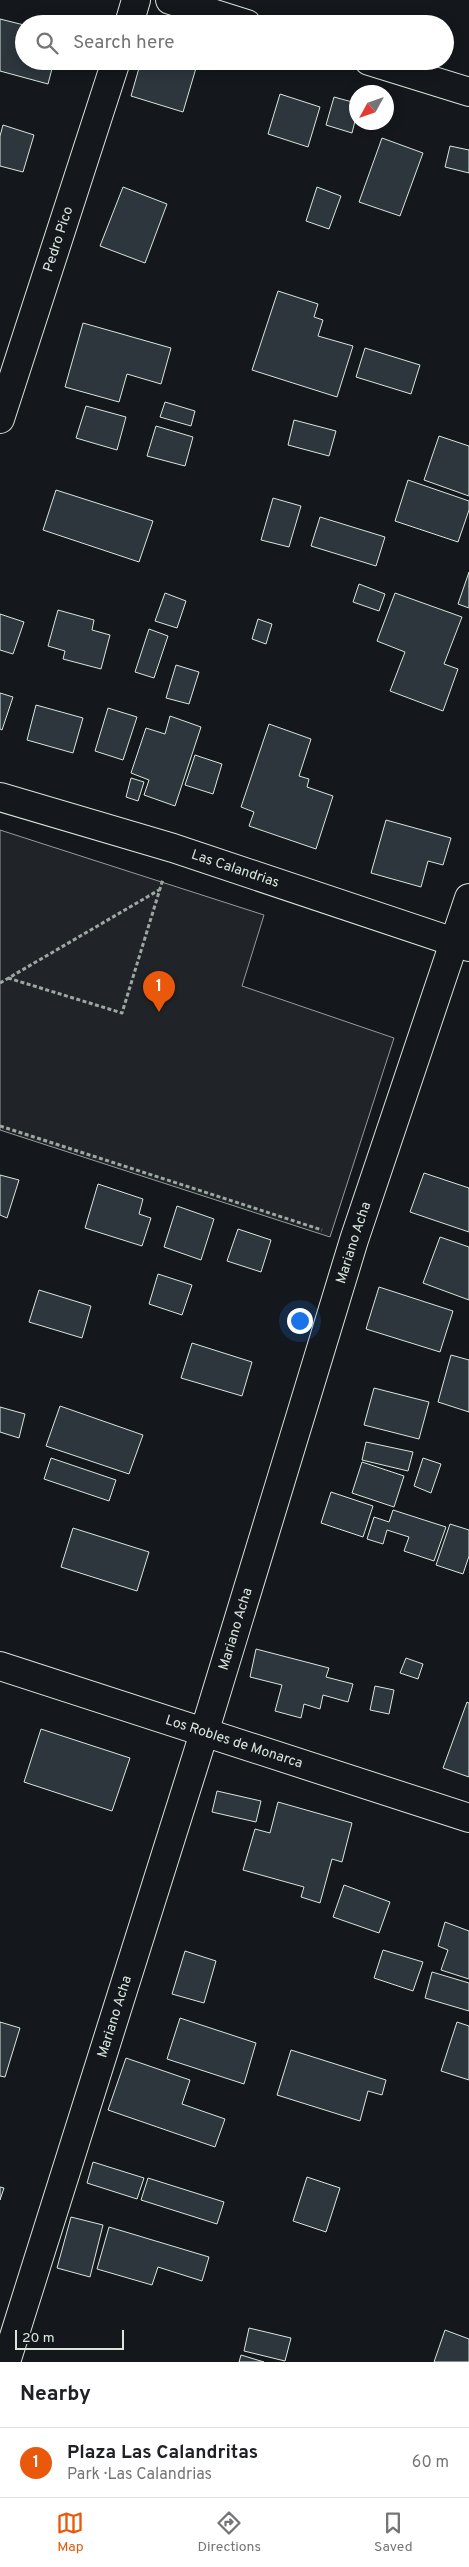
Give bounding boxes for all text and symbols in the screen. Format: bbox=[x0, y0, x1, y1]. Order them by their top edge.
search box bbox=[15, 15, 454, 70]
icon: search bbox=[33, 29, 61, 57]
text: Search here bbox=[73, 31, 175, 55]
north arrow bbox=[349, 85, 394, 130]
street label: Pedro Pico bbox=[40, 204, 77, 274]
street label: Las Calandrias bbox=[189, 846, 281, 891]
pin: 1 bbox=[143, 971, 175, 1012]
street label: Mariano Acha bbox=[333, 1199, 375, 1286]
your location bbox=[287, 1308, 313, 1334]
street label: Mariano Acha bbox=[215, 1586, 256, 1672]
street label: Los Robles de Monarca bbox=[163, 1712, 305, 1772]
street label: Mariano Acha bbox=[94, 1974, 136, 2060]
scale bar bbox=[15, 2327, 124, 2350]
text: 20 m bbox=[22, 2330, 55, 2347]
text: Nearby bbox=[20, 2381, 91, 2408]
text: Plaza Las Calandritas bbox=[67, 2441, 258, 2465]
text: 1 bbox=[33, 2453, 39, 2473]
text: 60 m bbox=[412, 2453, 449, 2473]
text: Park · Las Calandrias bbox=[67, 2465, 212, 2485]
tab: Map bbox=[56, 2509, 84, 2556]
tab: Directions bbox=[197, 2509, 261, 2556]
tab: Saved bbox=[374, 2509, 413, 2556]

